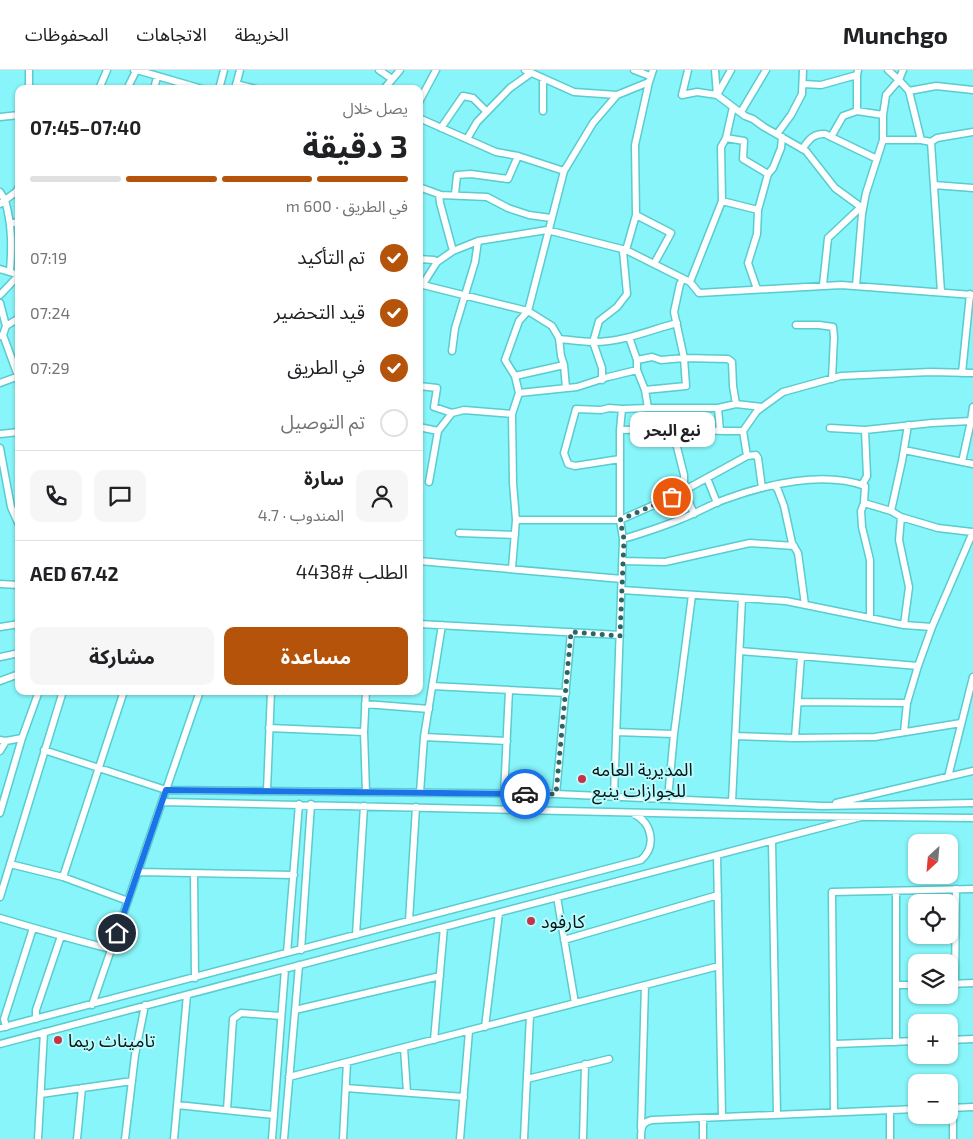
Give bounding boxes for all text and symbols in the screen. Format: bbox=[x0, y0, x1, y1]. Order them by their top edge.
text: Munchgo bbox=[843, 20, 948, 49]
text: المحفوظات bbox=[25, 23, 109, 45]
text: الاتجاهات bbox=[137, 23, 207, 45]
text: الخريطة bbox=[235, 23, 289, 45]
text: يصل خلال bbox=[343, 98, 408, 117]
text: 07:40–07:45 bbox=[30, 116, 141, 139]
text: 3 دقيقة bbox=[302, 126, 408, 164]
text: في الطريق · 600 m bbox=[286, 196, 408, 215]
icon: check bbox=[380, 244, 408, 272]
text: تم التأكيد bbox=[297, 245, 365, 268]
text: 07:19 bbox=[30, 248, 67, 267]
icon: check bbox=[380, 299, 408, 327]
text: قيد التحضير bbox=[274, 300, 365, 323]
text: 07:24 bbox=[30, 303, 70, 322]
icon: check bbox=[380, 354, 408, 382]
text: في الطريق bbox=[287, 355, 365, 378]
text: 07:29 bbox=[30, 358, 70, 377]
text: تم التوصيل bbox=[281, 410, 365, 433]
callout: نبع البحر bbox=[630, 412, 714, 447]
text: نبع البحر bbox=[644, 420, 701, 439]
text: سارة bbox=[304, 466, 344, 489]
button: phone bbox=[30, 470, 82, 522]
button: chat bbox=[94, 470, 146, 522]
button: person bbox=[356, 470, 408, 522]
pin bbox=[651, 476, 693, 518]
icon: bag bbox=[658, 483, 686, 511]
text: المندوب · 4.7 bbox=[258, 505, 344, 524]
text: الطلب #4438 bbox=[296, 560, 408, 583]
text: AED 67.42 bbox=[30, 562, 119, 585]
button: مشاركة bbox=[30, 627, 214, 685]
button: مساعدة bbox=[224, 627, 408, 685]
place label: المديرية العامه للجوازات ينبع bbox=[592, 758, 693, 805]
courier bbox=[500, 769, 550, 819]
marker: المديرية العامه للجوازات ينبع bbox=[576, 773, 588, 785]
icon: car bbox=[511, 780, 539, 808]
north arrow bbox=[908, 834, 958, 884]
map controls bbox=[908, 834, 958, 1124]
button: locate bbox=[908, 894, 958, 944]
place label: كارفود bbox=[541, 910, 585, 933]
pin bbox=[96, 912, 138, 954]
marker: كارفود bbox=[525, 915, 537, 927]
icon: home bbox=[103, 919, 131, 947]
button: layers bbox=[908, 954, 958, 1004]
button: + bbox=[908, 1014, 958, 1064]
place label: تاميناث ريما bbox=[68, 1029, 155, 1052]
marker: تاميناث ريما bbox=[52, 1034, 64, 1046]
button: − bbox=[908, 1074, 958, 1124]

